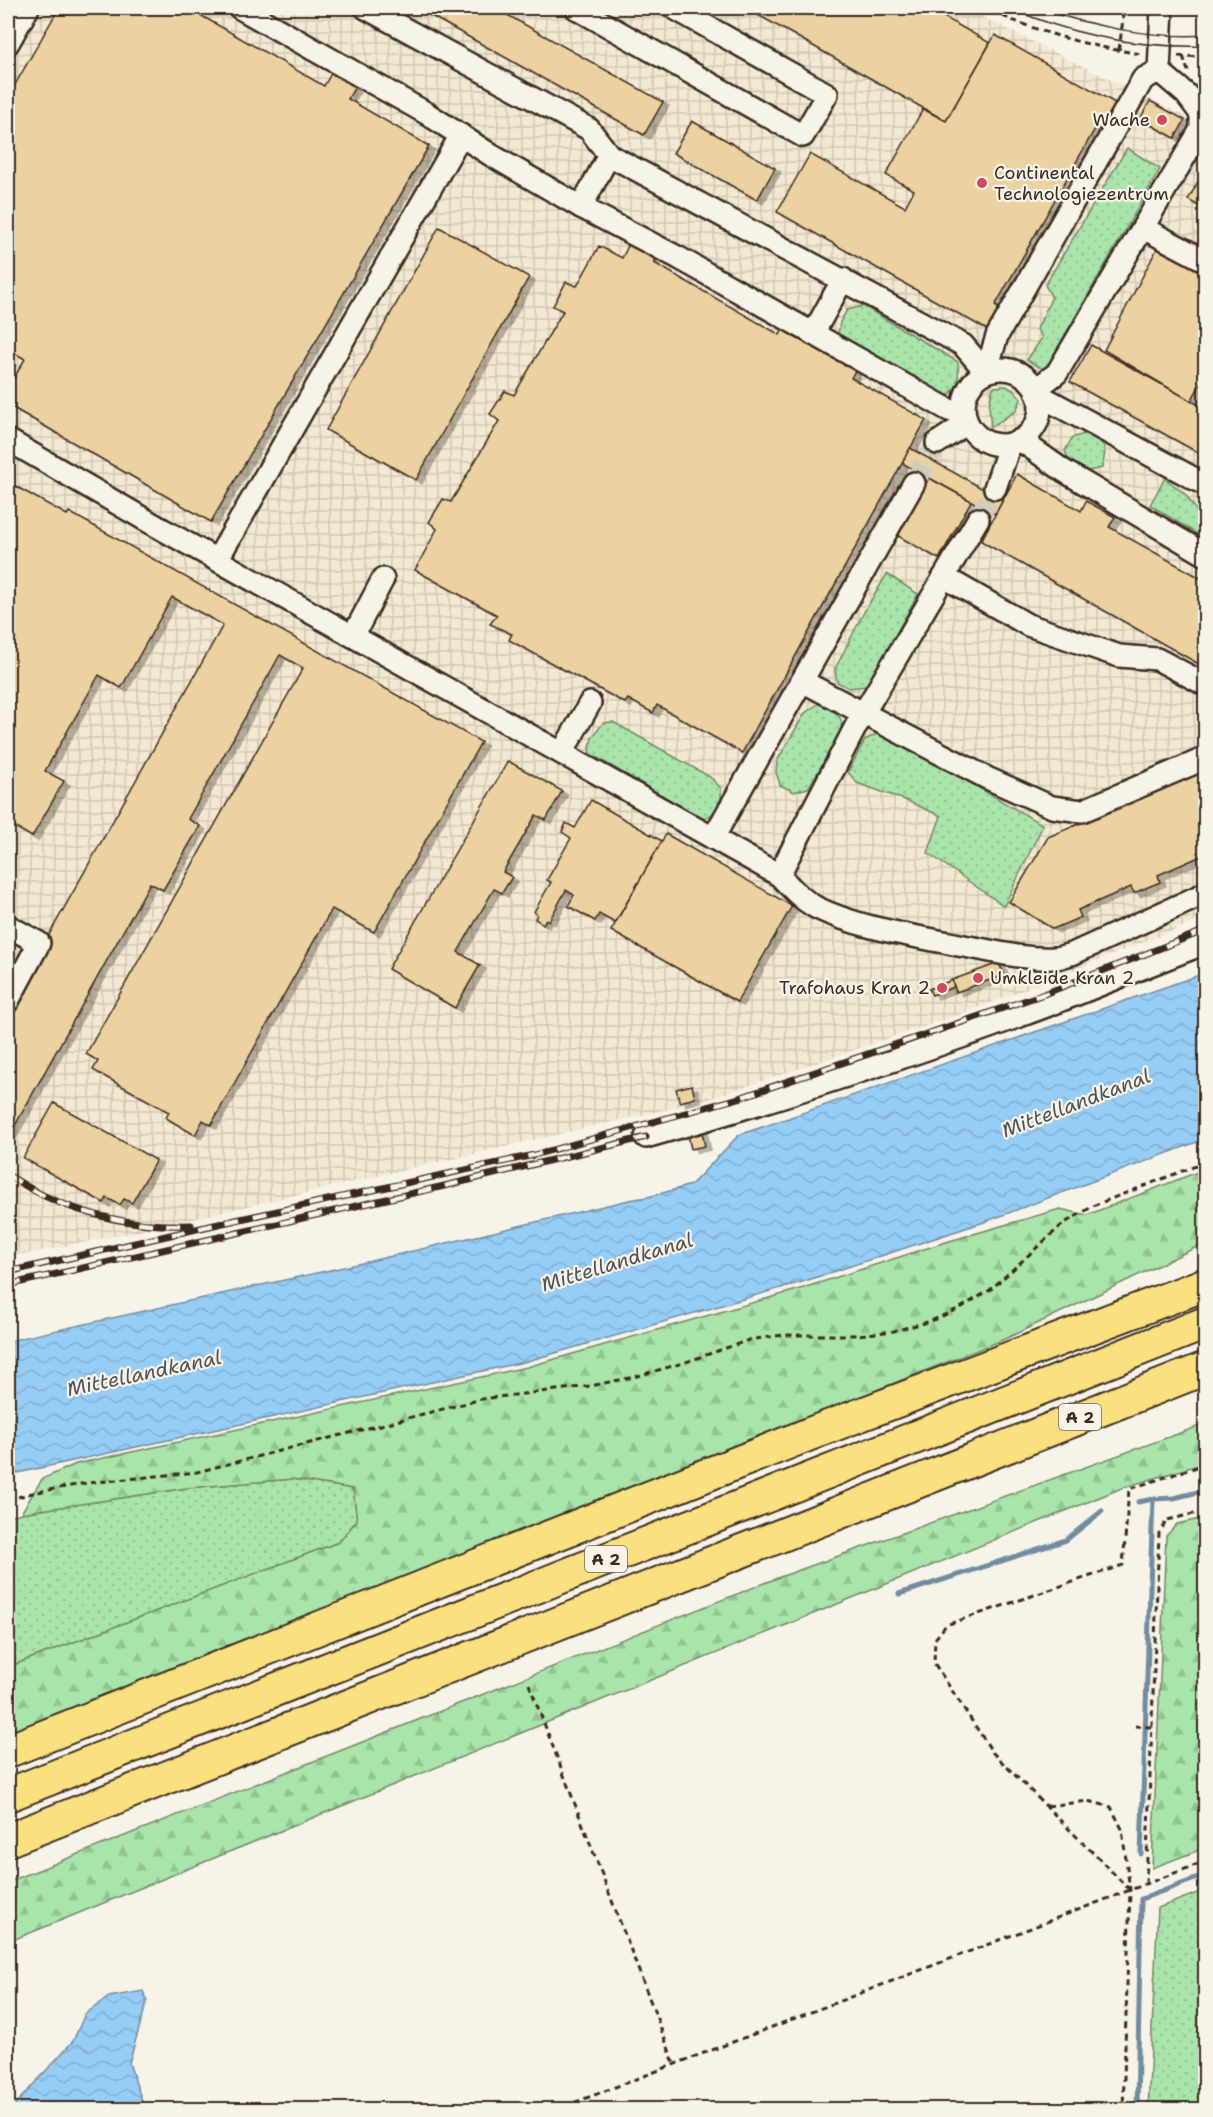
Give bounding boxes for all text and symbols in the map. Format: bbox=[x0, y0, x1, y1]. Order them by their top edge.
place label: Wache bbox=[1092, 108, 1150, 132]
marker: Wache bbox=[1155, 113, 1169, 127]
place label: Continental Technologiezentrum bbox=[994, 161, 1169, 206]
marker: Continental Technologiezentrum bbox=[975, 176, 989, 190]
place label: Umkleide Kran 2 bbox=[990, 966, 1134, 990]
marker: Umkleide Kran 2 bbox=[971, 971, 985, 985]
place label: Trafohaus Kran 2 bbox=[779, 976, 930, 1000]
marker: Trafohaus Kran 2 bbox=[935, 981, 949, 995]
water label: Mittellandkanal bbox=[998, 1063, 1154, 1143]
water label: Mittellandkanal bbox=[538, 1227, 696, 1297]
water label: Mittellandkanal bbox=[64, 1344, 224, 1402]
road number: A 2 bbox=[1059, 1404, 1101, 1430]
road number: A 2 bbox=[585, 1546, 627, 1572]

